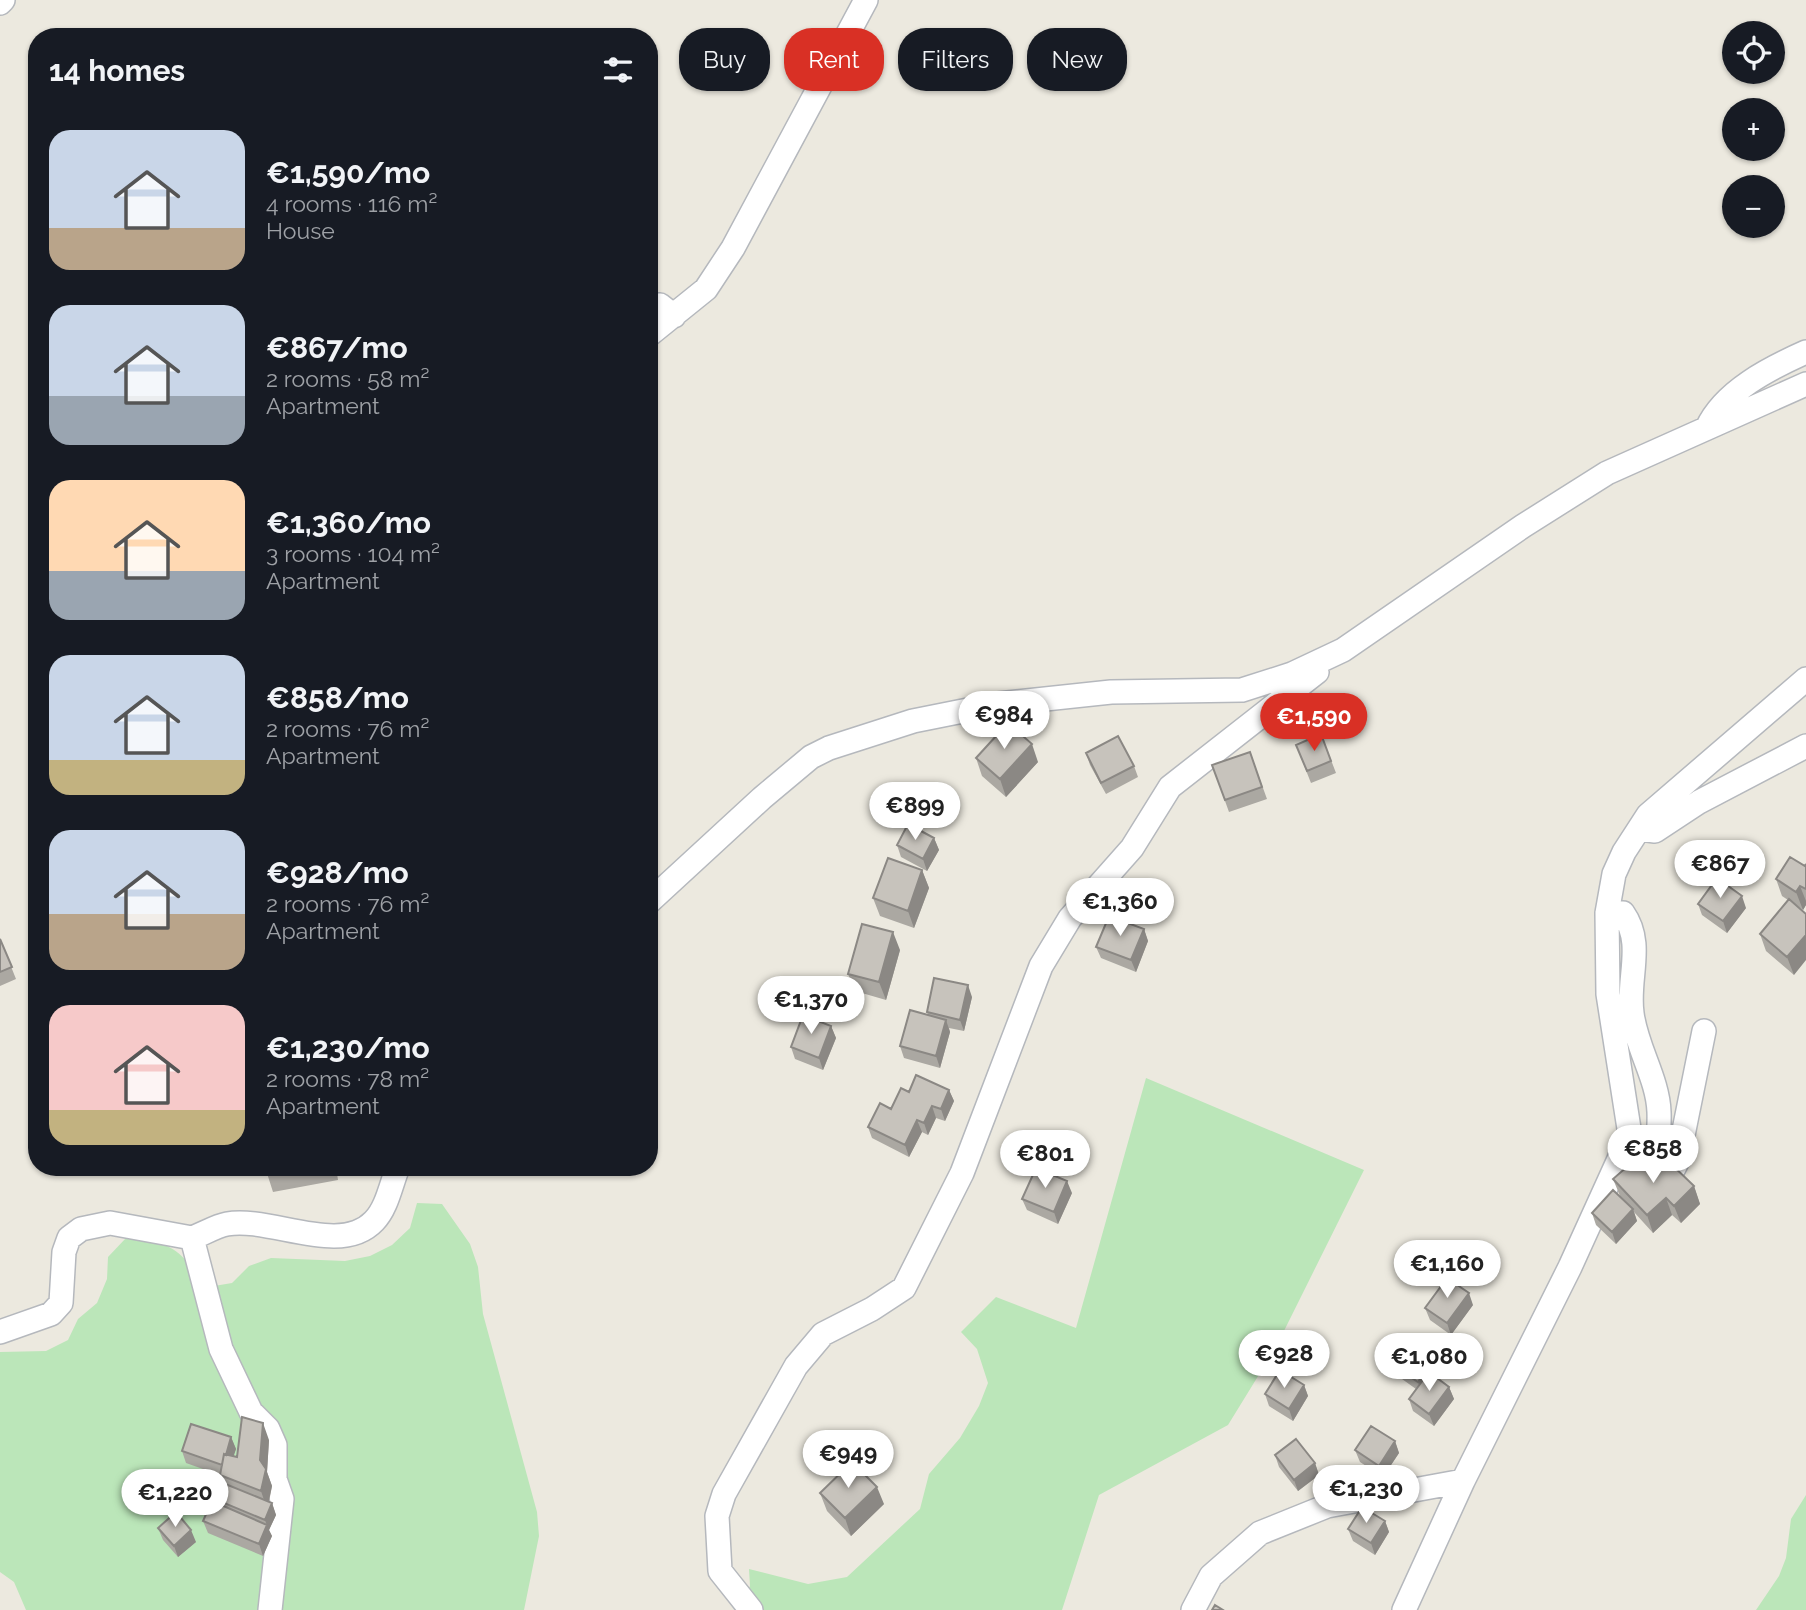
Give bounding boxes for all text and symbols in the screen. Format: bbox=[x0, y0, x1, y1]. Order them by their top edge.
map controls bbox=[1722, 21, 1785, 238]
button: locate bbox=[1722, 21, 1785, 84]
chip: Buy bbox=[679, 28, 770, 91]
chip: Rent bbox=[784, 28, 884, 91]
chip: Filters bbox=[898, 28, 1013, 91]
chip: New bbox=[1027, 28, 1127, 91]
icon: filters bbox=[599, 51, 637, 89]
text: 14 homes bbox=[49, 53, 185, 88]
button: + bbox=[1722, 98, 1785, 161]
text: €1,590/mo bbox=[266, 155, 430, 190]
icon: home bbox=[105, 158, 189, 242]
button: − bbox=[1722, 175, 1785, 238]
text: 4 rooms · 116 m² bbox=[266, 190, 437, 217]
text: House bbox=[266, 217, 335, 244]
text: €867/mo bbox=[266, 330, 408, 365]
icon: home bbox=[105, 333, 189, 417]
text: 2 rooms · 58 m² bbox=[266, 365, 429, 392]
text: Apartment bbox=[266, 392, 380, 419]
text: €1,360/mo bbox=[266, 505, 431, 540]
icon: home bbox=[105, 508, 189, 592]
text: 3 rooms · 104 m² bbox=[266, 540, 440, 567]
text: Apartment bbox=[266, 567, 380, 594]
text: €858/mo bbox=[266, 680, 409, 715]
icon: home bbox=[105, 683, 189, 767]
pin: €984 bbox=[963, 692, 1045, 751]
pin: €1,590 bbox=[1257, 694, 1371, 753]
text: €984 bbox=[975, 700, 1033, 727]
text: €1,590 bbox=[1276, 702, 1352, 729]
text: 2 rooms · 76 m² bbox=[266, 715, 429, 742]
text: Apartment bbox=[266, 742, 380, 769]
pin: €899 bbox=[874, 782, 956, 842]
text: €899 bbox=[885, 791, 945, 818]
pin: €867 bbox=[1679, 841, 1761, 900]
text: €867 bbox=[1690, 849, 1750, 876]
text: €928/mo bbox=[266, 855, 409, 890]
icon: home bbox=[105, 858, 189, 942]
pin: €1,360 bbox=[1063, 878, 1177, 938]
text: €1,360 bbox=[1082, 887, 1158, 914]
text: 2 rooms · 76 m² bbox=[266, 890, 429, 917]
text: Apartment bbox=[266, 917, 380, 944]
pin: €1,370 bbox=[754, 976, 868, 1036]
text: €1,370 bbox=[774, 985, 848, 1012]
text: €1,230/mo bbox=[266, 1030, 430, 1065]
icon: home bbox=[105, 1033, 189, 1117]
text: 2 rooms · 78 m² bbox=[266, 1065, 429, 1092]
text: Apartment bbox=[266, 1092, 380, 1119]
pin: €858 bbox=[1612, 1126, 1694, 1185]
pin: €801 bbox=[1004, 1130, 1086, 1190]
text: €858 bbox=[1624, 1134, 1682, 1161]
text: €801 bbox=[1016, 1139, 1074, 1166]
pin: €1,160 bbox=[1390, 1240, 1504, 1300]
text: €1,160 bbox=[1410, 1249, 1484, 1276]
pin: €928 bbox=[1243, 1330, 1325, 1390]
pin: €1,080 bbox=[1372, 1334, 1486, 1393]
text: €928 bbox=[1255, 1339, 1313, 1366]
text: €1,080 bbox=[1390, 1342, 1468, 1369]
pin: €949 bbox=[807, 1430, 889, 1490]
text: €949 bbox=[819, 1439, 877, 1466]
pin: €1,230 bbox=[1309, 1466, 1423, 1525]
pin: €1,220 bbox=[118, 1470, 232, 1529]
text: €1,230 bbox=[1329, 1474, 1403, 1501]
text: €1,220 bbox=[137, 1478, 213, 1505]

